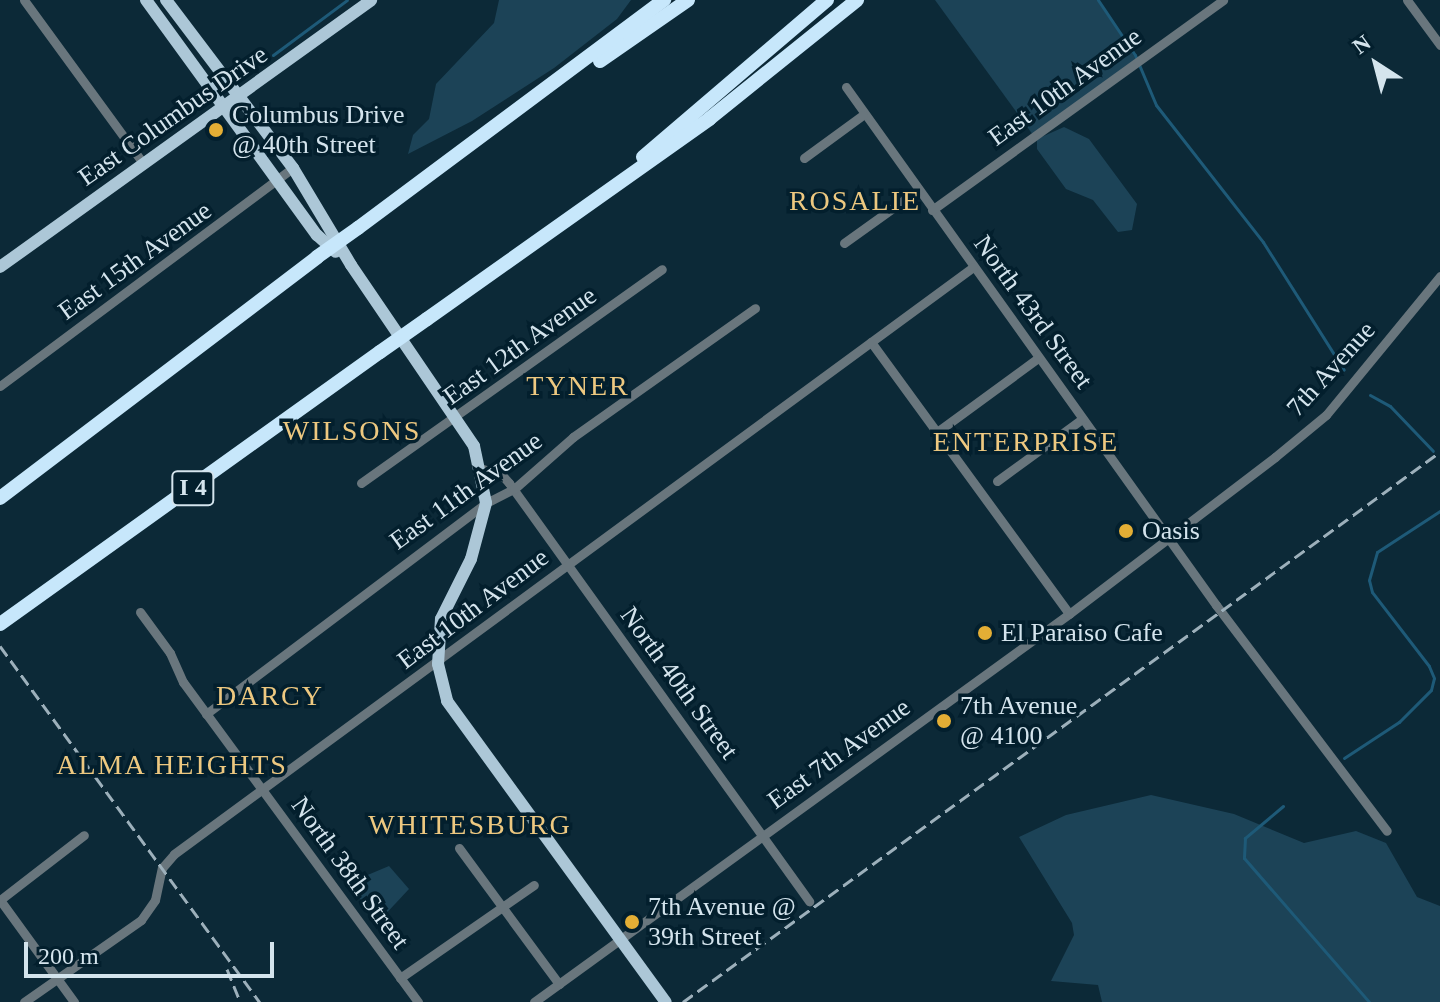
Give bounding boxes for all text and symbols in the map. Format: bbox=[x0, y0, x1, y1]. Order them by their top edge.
street label: East 10th Avenue bbox=[982, 21, 1148, 153]
north arrow bbox=[1336, 24, 1416, 104]
text: N bbox=[1348, 29, 1375, 59]
street label: East Columbus Drive bbox=[72, 39, 274, 193]
place label: Columbus Drive @ 40th Street bbox=[232, 99, 405, 160]
marker: Columbus Drive @ 40th Street bbox=[207, 121, 225, 139]
district label: ROSALIE bbox=[789, 184, 921, 218]
street label: East 15th Avenue bbox=[52, 195, 218, 327]
street label: North 43rd Street bbox=[967, 229, 1099, 395]
street label: East 12th Avenue bbox=[437, 280, 603, 412]
street label: 7th Avenue bbox=[1280, 314, 1382, 424]
district label: TYNER bbox=[526, 369, 630, 403]
district label: WILSONS bbox=[283, 414, 421, 448]
street label: East 11th Avenue bbox=[383, 425, 549, 557]
district label: ENTERPRISE bbox=[933, 425, 1119, 459]
road number: I 4 bbox=[171, 468, 215, 508]
place label: Oasis bbox=[1142, 515, 1200, 547]
marker: Oasis bbox=[1117, 522, 1135, 540]
street label: East 10th Avenue bbox=[391, 542, 555, 676]
street label: North 40th Street bbox=[613, 601, 745, 765]
place label: El Paraiso Cafe bbox=[1001, 617, 1163, 649]
marker: El Paraiso Cafe bbox=[976, 624, 994, 642]
district label: DARCY bbox=[216, 679, 324, 713]
place label: 7th Avenue @ 4100 bbox=[960, 690, 1079, 752]
street label: East 7th Avenue bbox=[761, 691, 917, 817]
marker: 7th Avenue @ 4100 bbox=[935, 712, 953, 730]
district label: ALMA HEIGHTS bbox=[55, 748, 289, 782]
street label: North 38th Street bbox=[284, 791, 416, 955]
district label: WHITESBURG bbox=[368, 808, 572, 842]
place label: 7th Avenue @ 39th Street bbox=[648, 891, 797, 952]
marker: 7th Avenue @ 39th Street bbox=[623, 913, 641, 931]
scale bar bbox=[28, 926, 278, 976]
text: 200 m bbox=[38, 943, 99, 969]

